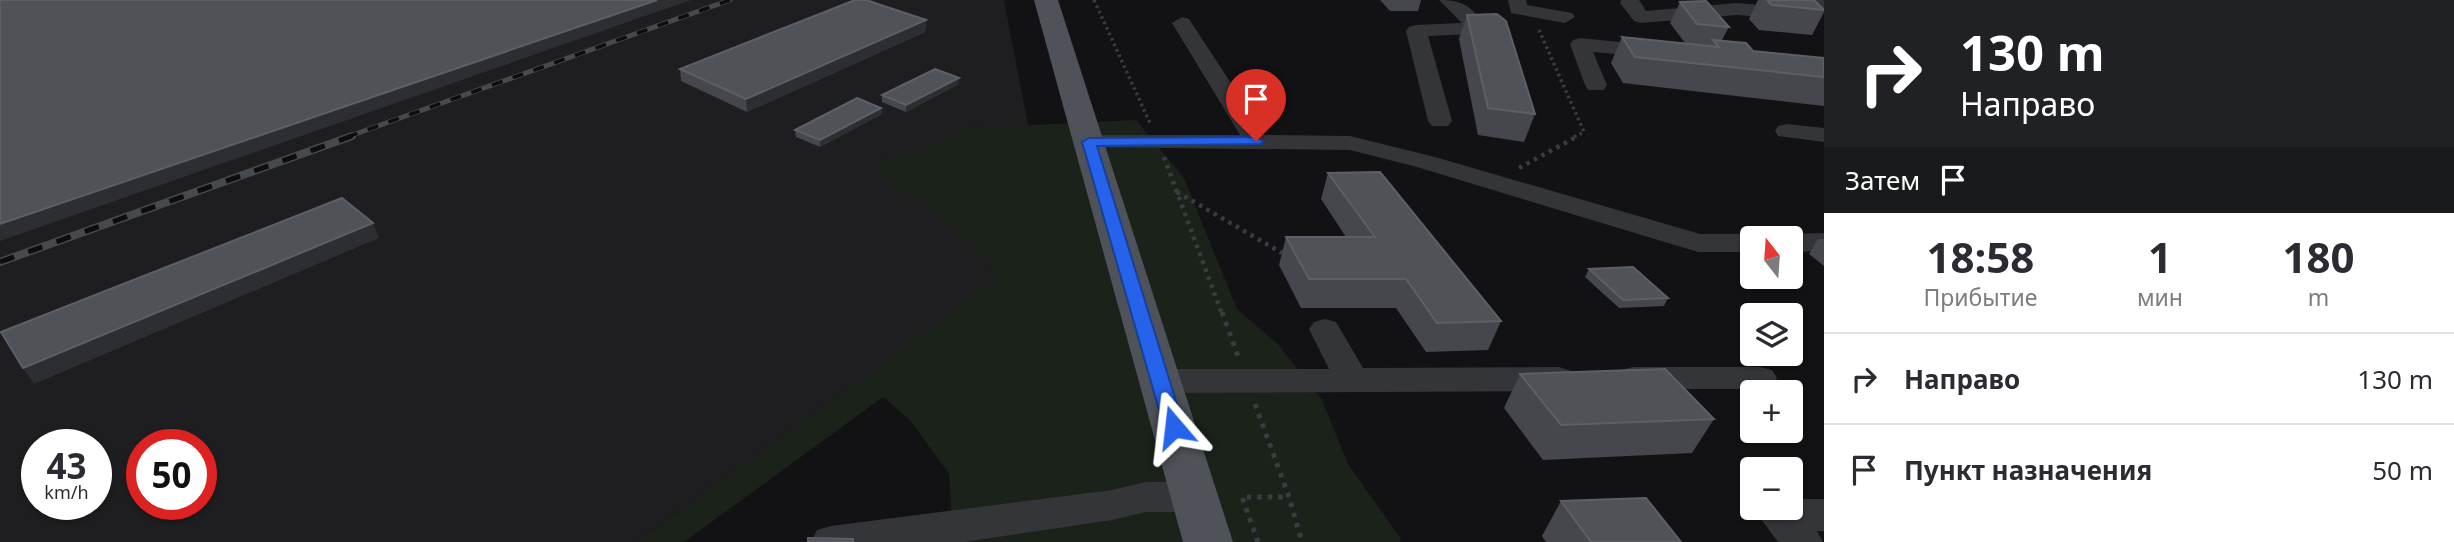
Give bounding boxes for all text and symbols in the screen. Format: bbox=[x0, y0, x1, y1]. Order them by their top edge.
text: 130 m bbox=[1960, 19, 2105, 85]
icon: right bbox=[1845, 28, 1936, 119]
pin bbox=[1226, 69, 1286, 141]
icon: arrive bbox=[1237, 80, 1275, 118]
text: Направо bbox=[1960, 82, 2095, 125]
icon: arrive bbox=[1934, 161, 1972, 199]
text: Затем bbox=[1845, 162, 1920, 198]
north arrow bbox=[1740, 226, 1802, 289]
map controls bbox=[1740, 226, 1803, 520]
text: 18:58 bbox=[1927, 228, 2034, 285]
text: 1 bbox=[2148, 228, 2172, 285]
text: 180 bbox=[2282, 228, 2355, 285]
text: Прибытие bbox=[1923, 281, 2037, 313]
text: мин bbox=[2137, 281, 2183, 313]
text: m bbox=[2308, 281, 2329, 313]
button: layers bbox=[1740, 303, 1803, 366]
icon: right bbox=[1845, 360, 1883, 398]
text: Направо bbox=[1904, 361, 2020, 397]
text: 130 m bbox=[2357, 361, 2433, 397]
button: + bbox=[1740, 380, 1803, 443]
position arrow bbox=[1137, 390, 1211, 464]
speed limit sign: 50 bbox=[126, 429, 217, 520]
text: 43 bbox=[46, 442, 87, 489]
icon: arrive bbox=[1845, 451, 1883, 489]
text: Пункт назначения bbox=[1904, 452, 2152, 488]
text: 50 m bbox=[2372, 452, 2433, 488]
button: − bbox=[1740, 457, 1803, 520]
text: km/h bbox=[44, 480, 89, 504]

